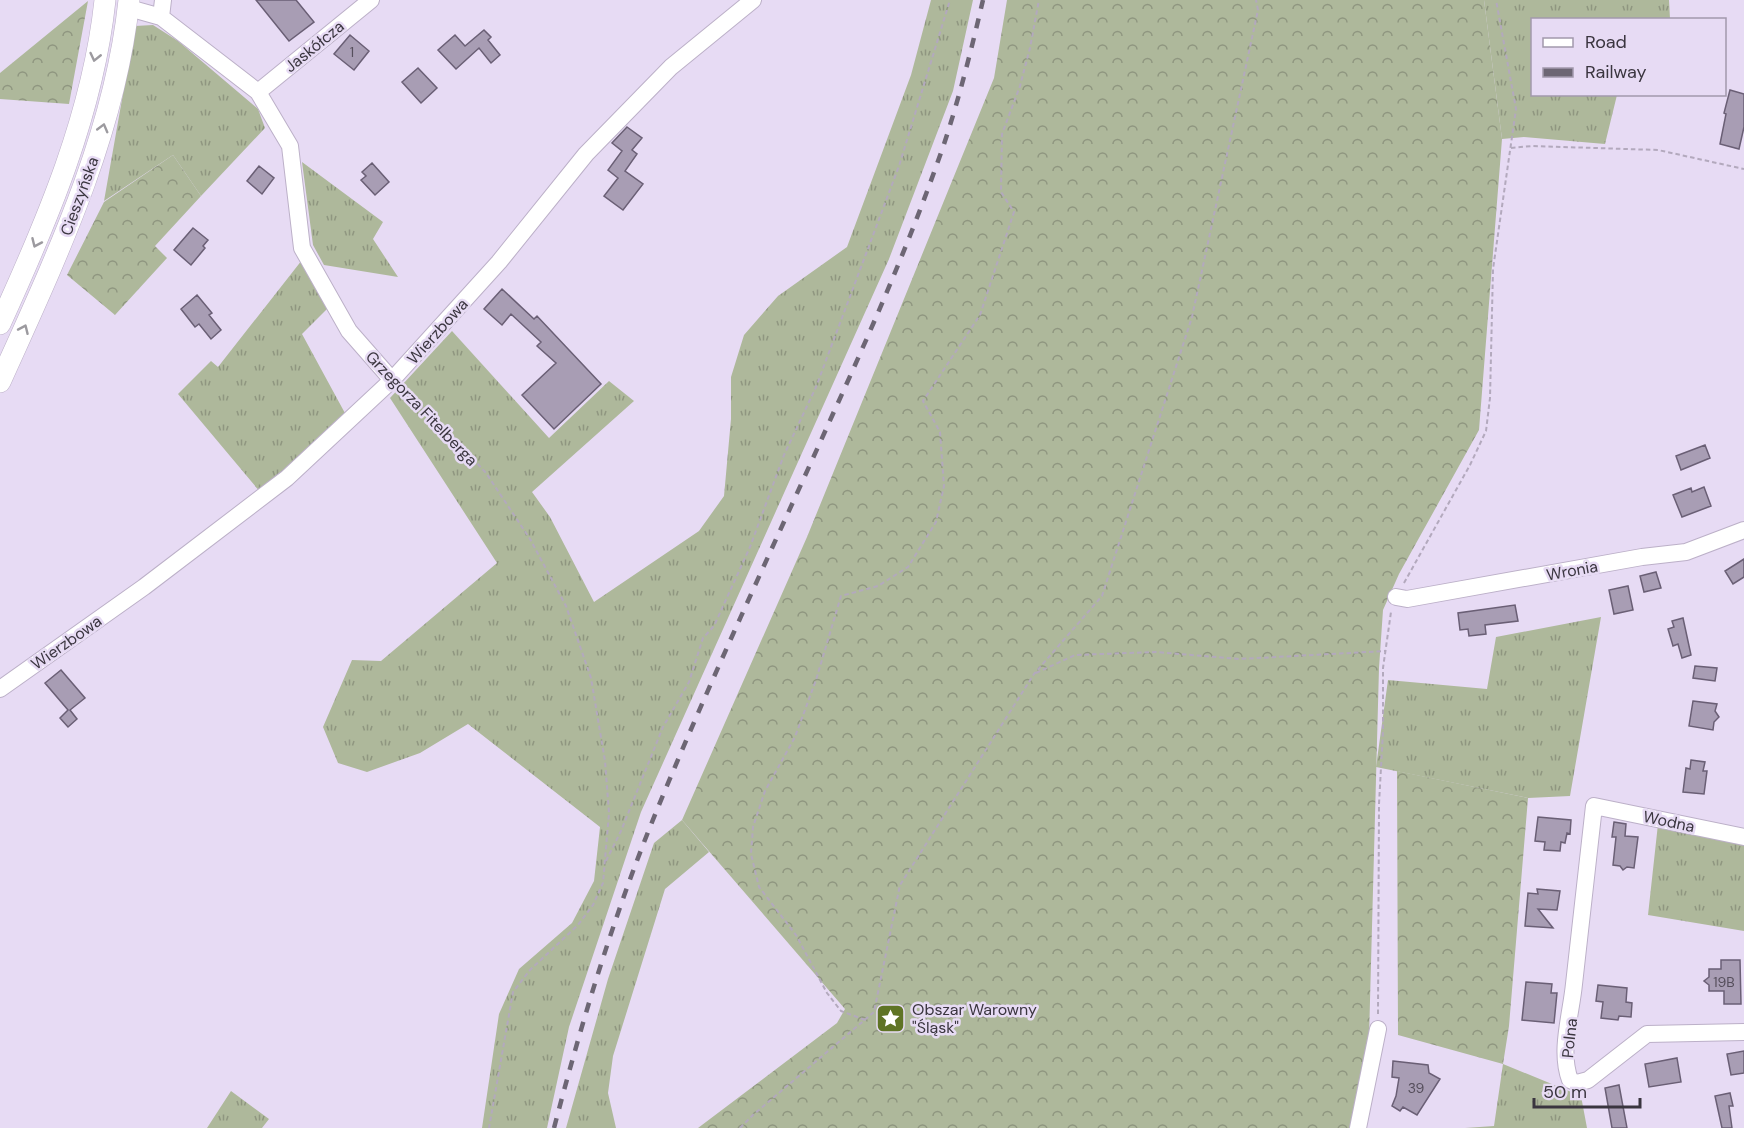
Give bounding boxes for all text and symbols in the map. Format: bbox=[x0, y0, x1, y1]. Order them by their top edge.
street label: Jaskółcza bbox=[280, 16, 348, 77]
legend bbox=[1531, 18, 1726, 96]
text: Road bbox=[1585, 30, 1627, 54]
house number: 1 bbox=[350, 43, 354, 61]
one-way arrow bbox=[89, 52, 102, 62]
text: Railway bbox=[1585, 60, 1647, 84]
one-way arrow bbox=[95, 123, 108, 133]
street label: Cieszyńska bbox=[55, 154, 103, 239]
one-way arrow bbox=[32, 237, 44, 248]
street label: Wierzbowa bbox=[402, 294, 472, 369]
one-way arrow bbox=[17, 324, 29, 335]
street label: Grzegorza Fitelberga bbox=[361, 346, 482, 470]
street label: Wronia bbox=[1545, 556, 1600, 585]
street label: Wierzbowa bbox=[27, 610, 106, 674]
street label: Wodna bbox=[1641, 806, 1697, 837]
house number: 19B bbox=[1713, 973, 1735, 991]
place label: Obszar Warowny "Śląsk" bbox=[912, 999, 1037, 1038]
place icon: Obszar Warowny "Śląsk" bbox=[875, 1002, 907, 1034]
street label: Polna bbox=[1557, 1017, 1582, 1059]
scale bar bbox=[1534, 1071, 1640, 1109]
house number: 39 bbox=[1408, 1079, 1425, 1097]
text: 50 m bbox=[1543, 1080, 1587, 1104]

